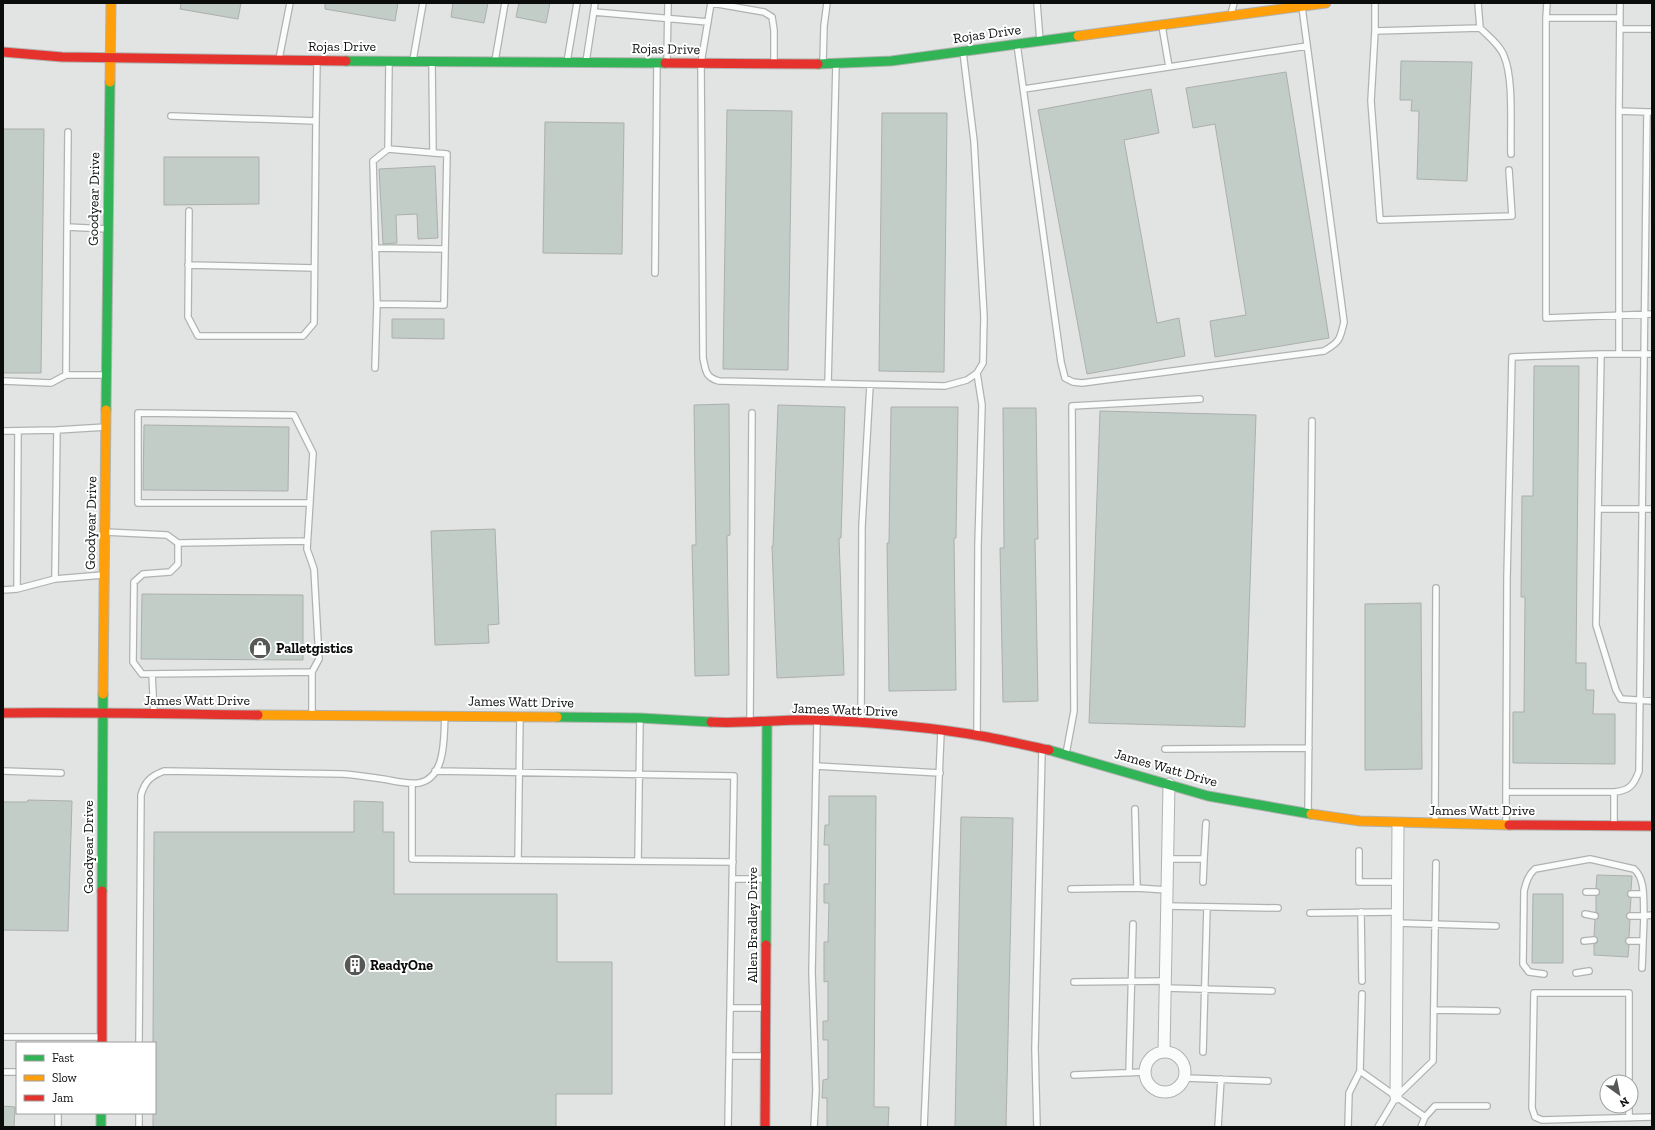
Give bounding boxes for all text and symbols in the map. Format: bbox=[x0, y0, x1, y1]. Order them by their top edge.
street label: Rojas Drive bbox=[952, 21, 1022, 47]
street label: Rojas Drive bbox=[308, 38, 377, 55]
street label: Rojas Drive bbox=[632, 40, 701, 58]
street label: Goodyear Drive bbox=[85, 152, 103, 246]
street label: Goodyear Drive bbox=[82, 476, 100, 570]
shop icon: Palletgistics bbox=[247, 635, 273, 661]
place label: Palletgistics bbox=[276, 640, 354, 657]
street label: James Watt Drive bbox=[144, 692, 250, 709]
street label: James Watt Drive bbox=[468, 693, 575, 711]
street label: James Watt Drive bbox=[792, 700, 899, 720]
street label: James Watt Drive bbox=[1113, 745, 1220, 791]
street label: Goodyear Drive bbox=[80, 800, 97, 894]
street label: James Watt Drive bbox=[1429, 802, 1535, 819]
street label: Allen Bradley Drive bbox=[744, 867, 761, 983]
building icon: ReadyOne bbox=[342, 952, 368, 978]
place label: ReadyOne bbox=[370, 957, 433, 974]
legend bbox=[16, 1042, 156, 1114]
text: Fast bbox=[52, 1051, 75, 1065]
text: Slow bbox=[52, 1071, 78, 1085]
north arrow bbox=[1599, 1074, 1639, 1114]
text: Jam bbox=[52, 1091, 74, 1105]
text: N bbox=[1617, 1094, 1631, 1110]

